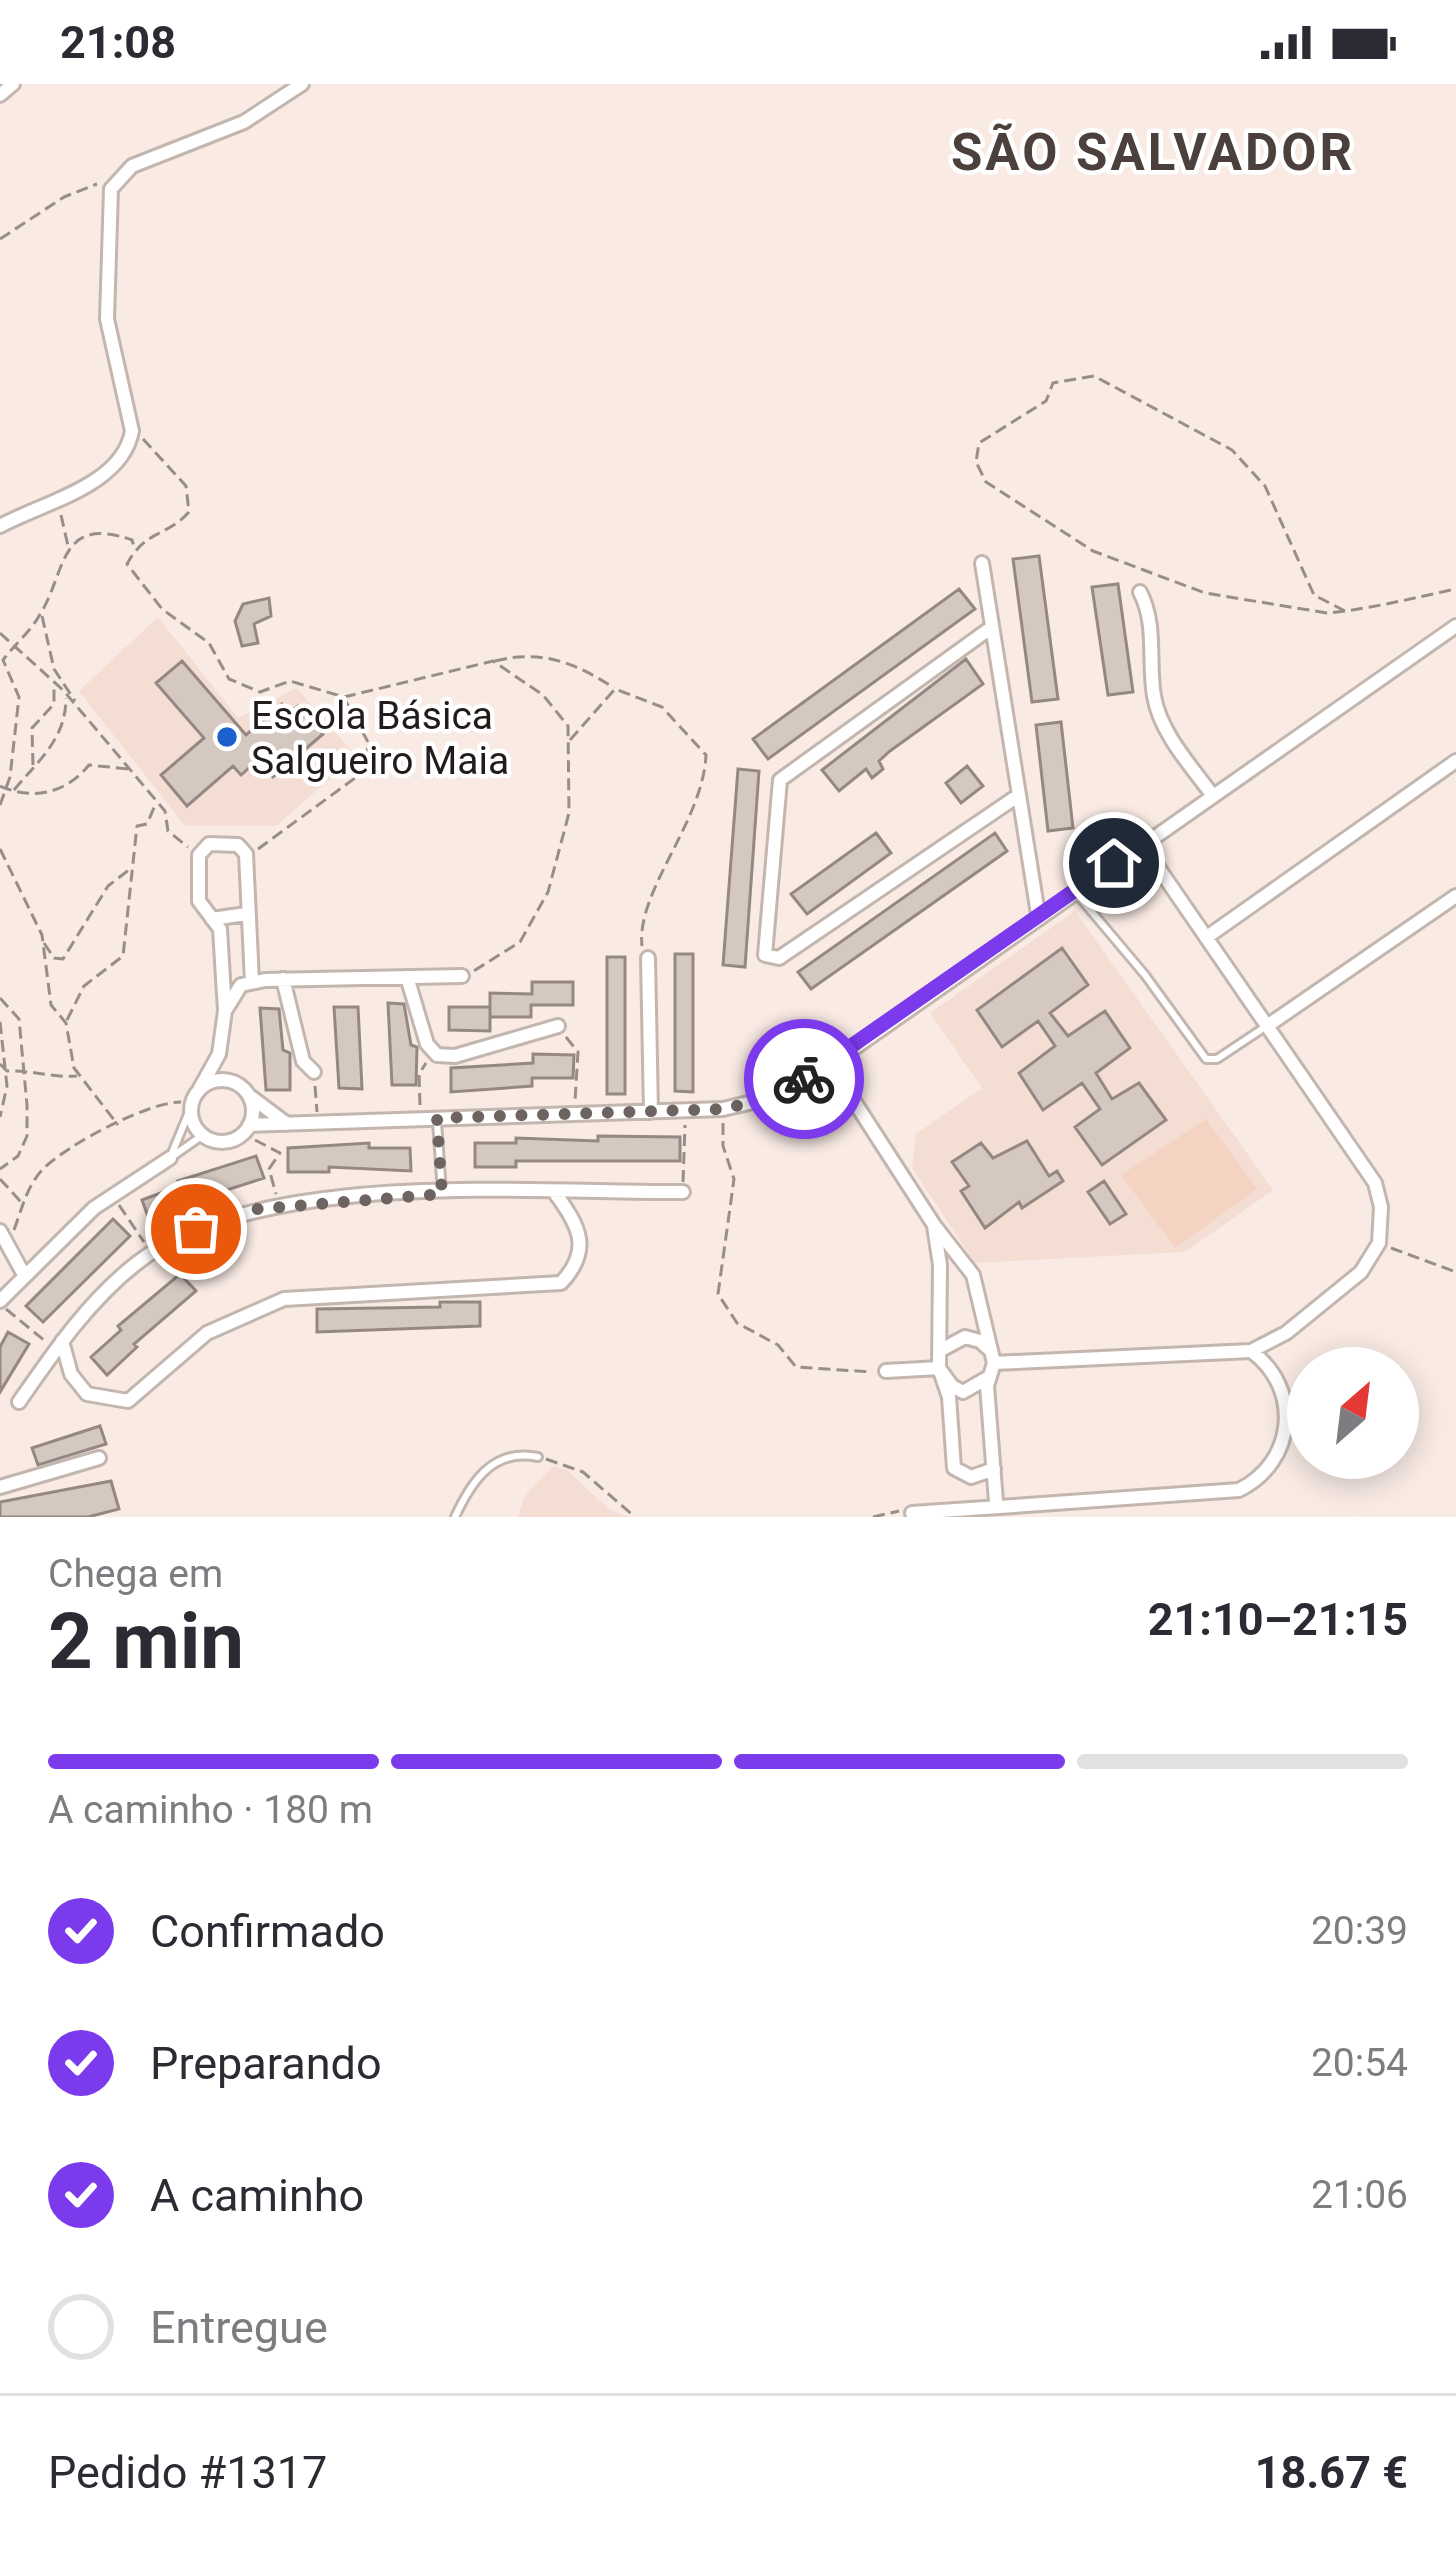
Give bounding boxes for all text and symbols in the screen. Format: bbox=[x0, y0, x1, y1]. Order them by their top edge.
text: 21:08 bbox=[60, 16, 176, 69]
district label: SÃO SALVADOR bbox=[951, 123, 1355, 182]
place label: Escola Básica Salgueiro Maia bbox=[251, 693, 509, 784]
marker: Escola Básica Salgueiro Maia bbox=[214, 724, 240, 750]
pin bbox=[1063, 812, 1165, 914]
icon: home bbox=[1081, 830, 1147, 896]
courier bbox=[744, 1019, 864, 1139]
icon: bike bbox=[771, 1046, 837, 1112]
pin bbox=[145, 1178, 247, 1280]
icon: bag bbox=[163, 1196, 229, 1262]
north arrow bbox=[1287, 1347, 1419, 1479]
map controls bbox=[1287, 1347, 1419, 1479]
text: Chega em bbox=[48, 1551, 223, 1597]
text: 21:10–21:15 bbox=[1148, 1593, 1408, 1646]
text: 2 min bbox=[48, 1596, 244, 1687]
text: A caminho · 180 m bbox=[48, 1787, 373, 1833]
icon: check bbox=[48, 1898, 114, 1964]
text: Confirmado bbox=[150, 1905, 385, 1958]
text: 20:39 bbox=[1311, 1908, 1408, 1954]
icon: check bbox=[48, 2030, 114, 2096]
text: Preparando bbox=[150, 2037, 382, 2090]
text: 20:54 bbox=[1311, 2040, 1408, 2086]
icon: check bbox=[48, 2162, 114, 2228]
text: A caminho bbox=[150, 2169, 364, 2222]
text: 21:06 bbox=[1311, 2172, 1408, 2218]
text: Entregue bbox=[150, 2301, 328, 2354]
text: Pedido #1317 bbox=[48, 2446, 327, 2499]
text: 18.67 € bbox=[1255, 2446, 1408, 2499]

